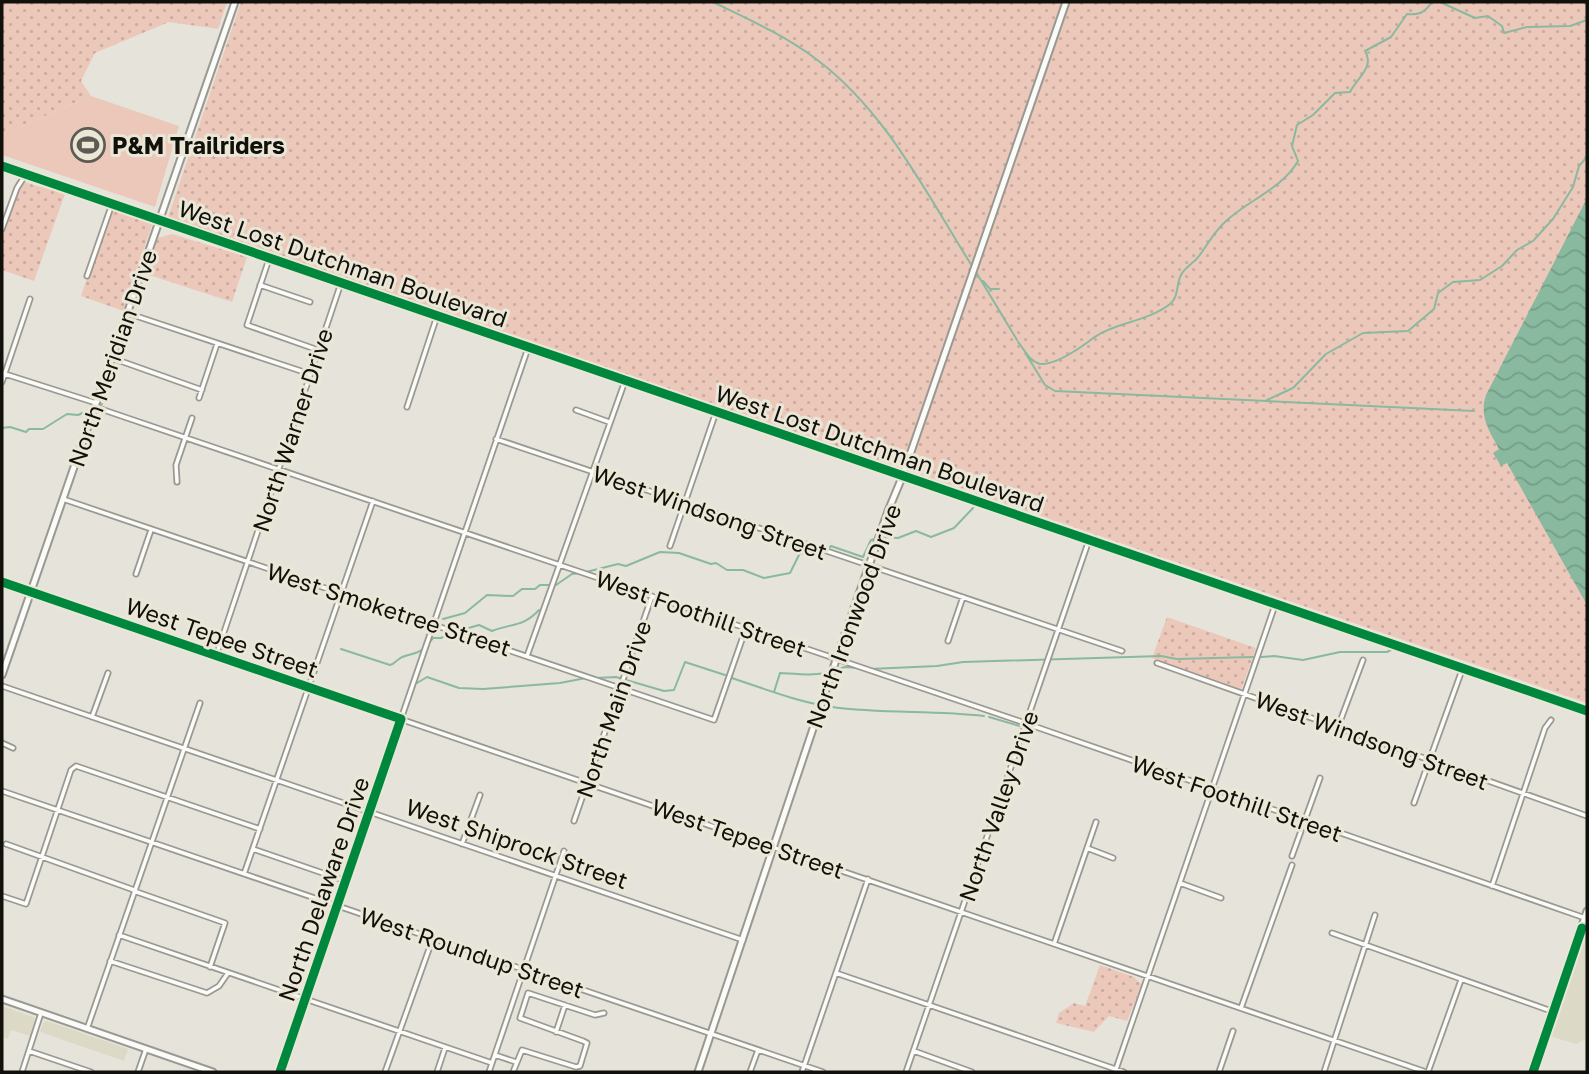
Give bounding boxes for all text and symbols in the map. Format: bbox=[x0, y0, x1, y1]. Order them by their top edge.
sports icon: P&M Trailriders bbox=[69, 126, 107, 164]
place label: P&M Trailriders bbox=[112, 131, 285, 159]
street label: West Lost Dutchman Boulevard bbox=[175, 193, 511, 333]
street label: North Meridian Drive bbox=[62, 246, 162, 470]
street label: North Warner Drive bbox=[246, 325, 338, 535]
street label: West Lost Dutchman Boulevard bbox=[712, 378, 1048, 518]
street label: West Windsong Street bbox=[589, 459, 831, 565]
street label: North Ironwood Drive bbox=[799, 500, 907, 732]
street label: West Smoketree Street bbox=[263, 556, 515, 662]
street label: West Foothill Street bbox=[592, 564, 810, 662]
street label: West Tepee Street bbox=[122, 591, 322, 683]
street label: North Main Drive bbox=[570, 617, 656, 801]
street label: West Windsong Street bbox=[1251, 685, 1493, 795]
street label: North Valley Drive bbox=[952, 707, 1044, 905]
street label: West Foothill Street bbox=[1128, 749, 1346, 847]
street label: North Delaware Drive bbox=[271, 773, 375, 1005]
street label: West Shiprock Street bbox=[402, 792, 632, 894]
street label: West Tepee Street bbox=[648, 792, 848, 884]
street label: West Roundup Street bbox=[356, 901, 588, 1003]

